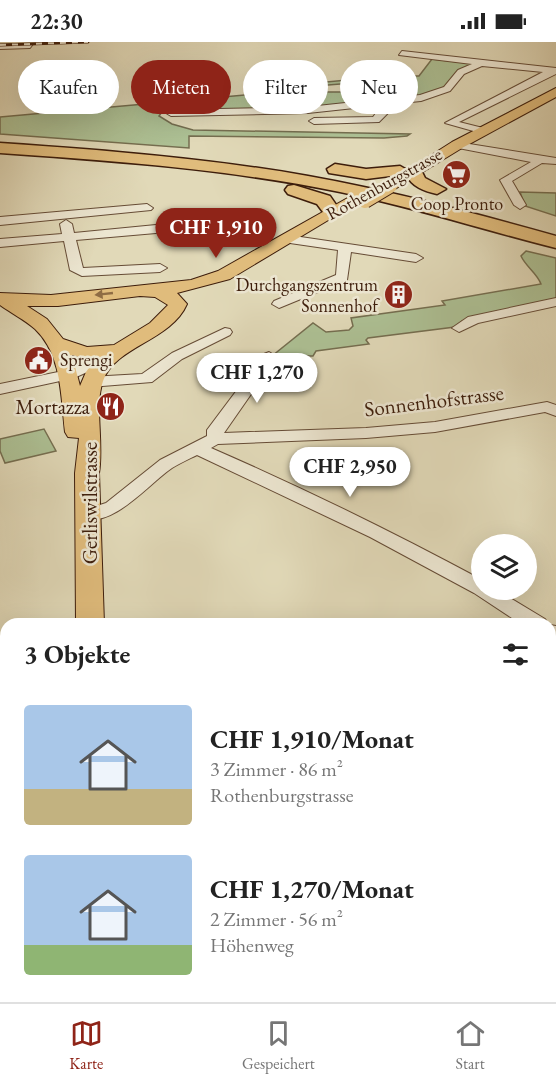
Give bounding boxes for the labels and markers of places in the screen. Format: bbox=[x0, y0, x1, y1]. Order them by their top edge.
supermarket icon: Coop Pronto bbox=[441, 159, 473, 191]
place label: Coop Pronto bbox=[411, 192, 503, 215]
pin: CHF 1,910 bbox=[147, 208, 285, 259]
place label: Durchgangszentrum Sonnenhof bbox=[236, 273, 380, 317]
building icon: Durchgangszentrum Sonnenhof bbox=[383, 279, 415, 311]
public building icon: Sprengi bbox=[23, 344, 55, 376]
place label: Sprengi bbox=[60, 348, 113, 371]
pin: CHF 1,270 bbox=[188, 353, 326, 404]
restaurant icon: Mortazza bbox=[95, 391, 127, 423]
place label: Mortazza bbox=[15, 393, 91, 420]
pin: CHF 2,950 bbox=[281, 447, 419, 498]

